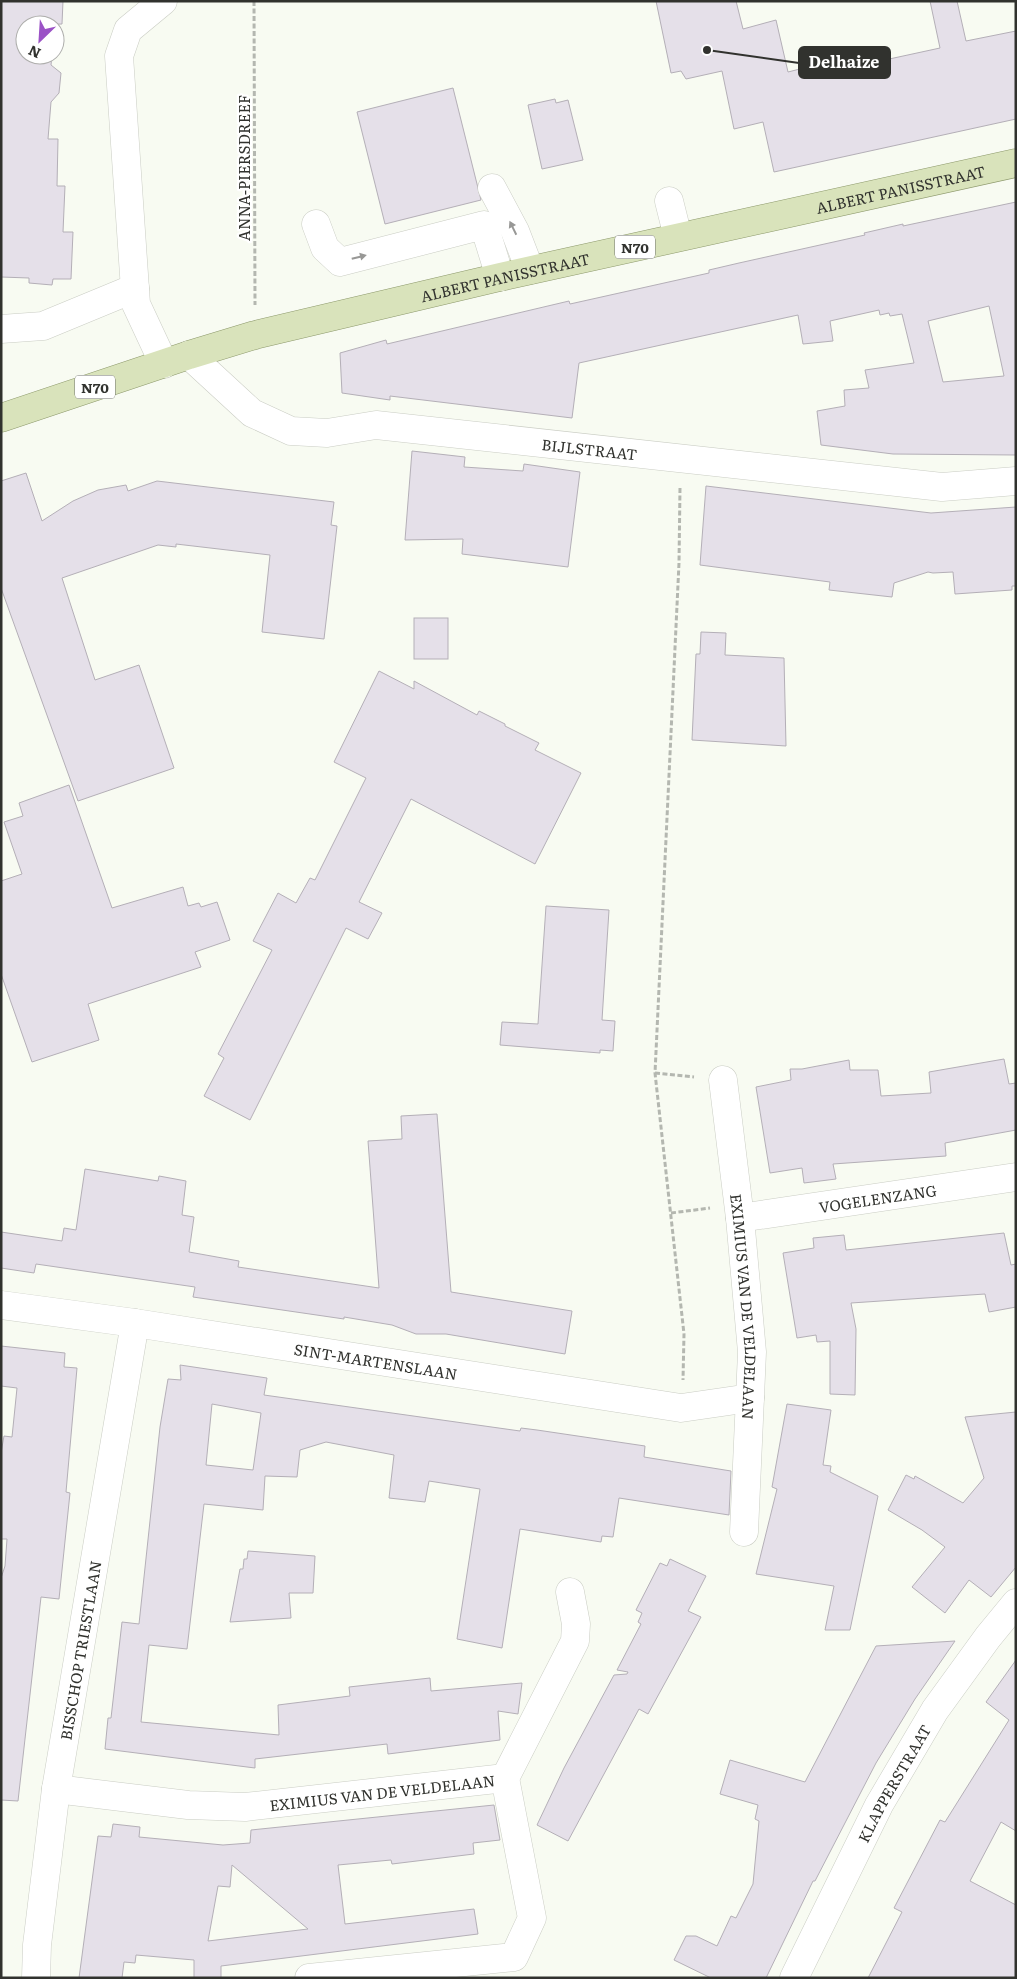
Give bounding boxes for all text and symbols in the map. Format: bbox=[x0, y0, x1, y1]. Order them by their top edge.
north arrow bbox=[15, 15, 65, 65]
text: N bbox=[24, 41, 44, 64]
callout: Delhaize bbox=[799, 47, 890, 78]
text: Delhaize bbox=[809, 49, 879, 73]
street label: ANNA-PIERSDREEF bbox=[232, 95, 255, 241]
street label: ALBERT PANISSTRAAT bbox=[813, 159, 987, 218]
one-way arrow bbox=[509, 221, 517, 236]
road number: N70 bbox=[615, 236, 655, 258]
street label: ALBERT PANISSTRAAT bbox=[418, 246, 592, 307]
one-way arrow bbox=[352, 253, 367, 261]
road number: N70 bbox=[75, 376, 115, 398]
street label: BIJLSTRAAT bbox=[540, 432, 638, 465]
street label: VOGELENZANG bbox=[817, 1177, 938, 1218]
street label: EXIMIUS VAN DE VELDELAAN bbox=[726, 1192, 764, 1420]
street label: SINT-MARTENSLAAN bbox=[293, 1336, 459, 1385]
street label: BISSCHOP TRIESTLAAN bbox=[53, 1558, 106, 1742]
street label: KLAPPERSTRAAT bbox=[851, 1719, 936, 1846]
street label: EXIMIUS VAN DE VELDELAAN bbox=[268, 1768, 496, 1816]

